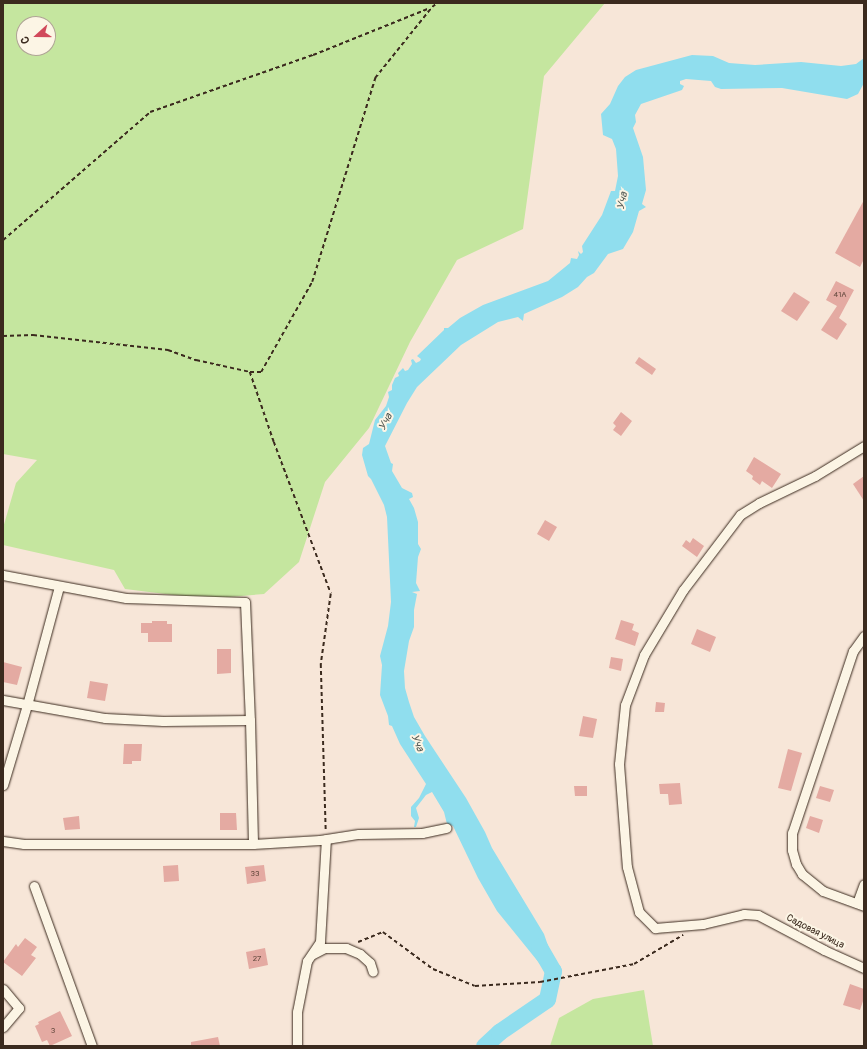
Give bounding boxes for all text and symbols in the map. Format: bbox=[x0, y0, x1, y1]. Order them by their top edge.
north arrow bbox=[16, 16, 56, 56]
text: С bbox=[18, 35, 33, 46]
water label: Уча bbox=[615, 191, 631, 211]
house number: 41А bbox=[834, 290, 846, 300]
water label: Уча bbox=[376, 411, 396, 433]
water label: Уча bbox=[408, 733, 426, 753]
house number: 33 bbox=[251, 869, 259, 879]
street label: Садовая улица bbox=[784, 912, 846, 952]
house number: 27 bbox=[253, 954, 261, 964]
house number: 3 bbox=[51, 1026, 55, 1036]

